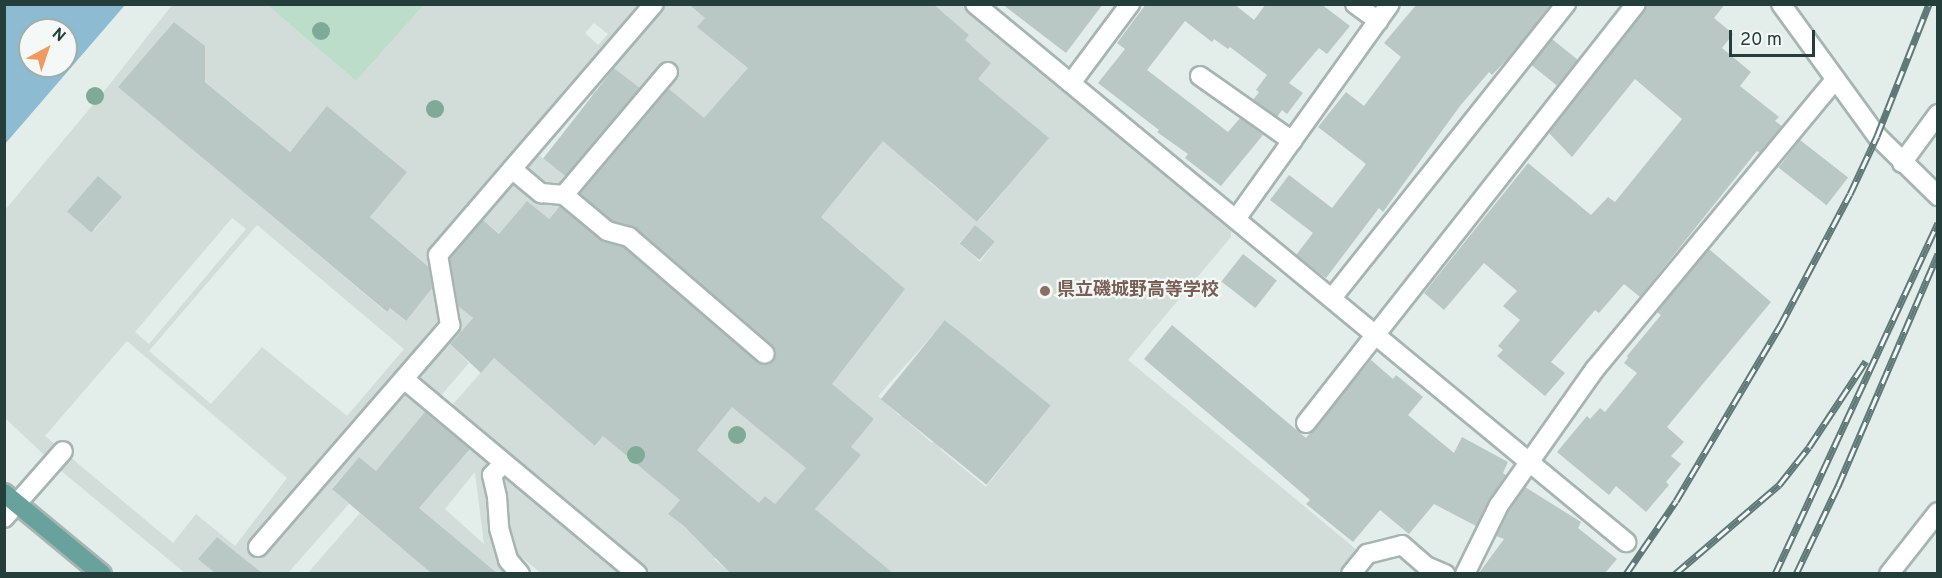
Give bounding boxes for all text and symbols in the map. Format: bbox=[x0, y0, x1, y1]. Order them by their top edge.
north arrow bbox=[18, 18, 78, 78]
scale bar bbox=[1732, 18, 1818, 56]
text: N bbox=[47, 24, 69, 47]
text: 20 m bbox=[1740, 29, 1782, 52]
place label: 県立磯城野高等学校 bbox=[1057, 280, 1219, 302]
marker: 県立磯城野高等学校 bbox=[1038, 284, 1052, 298]

